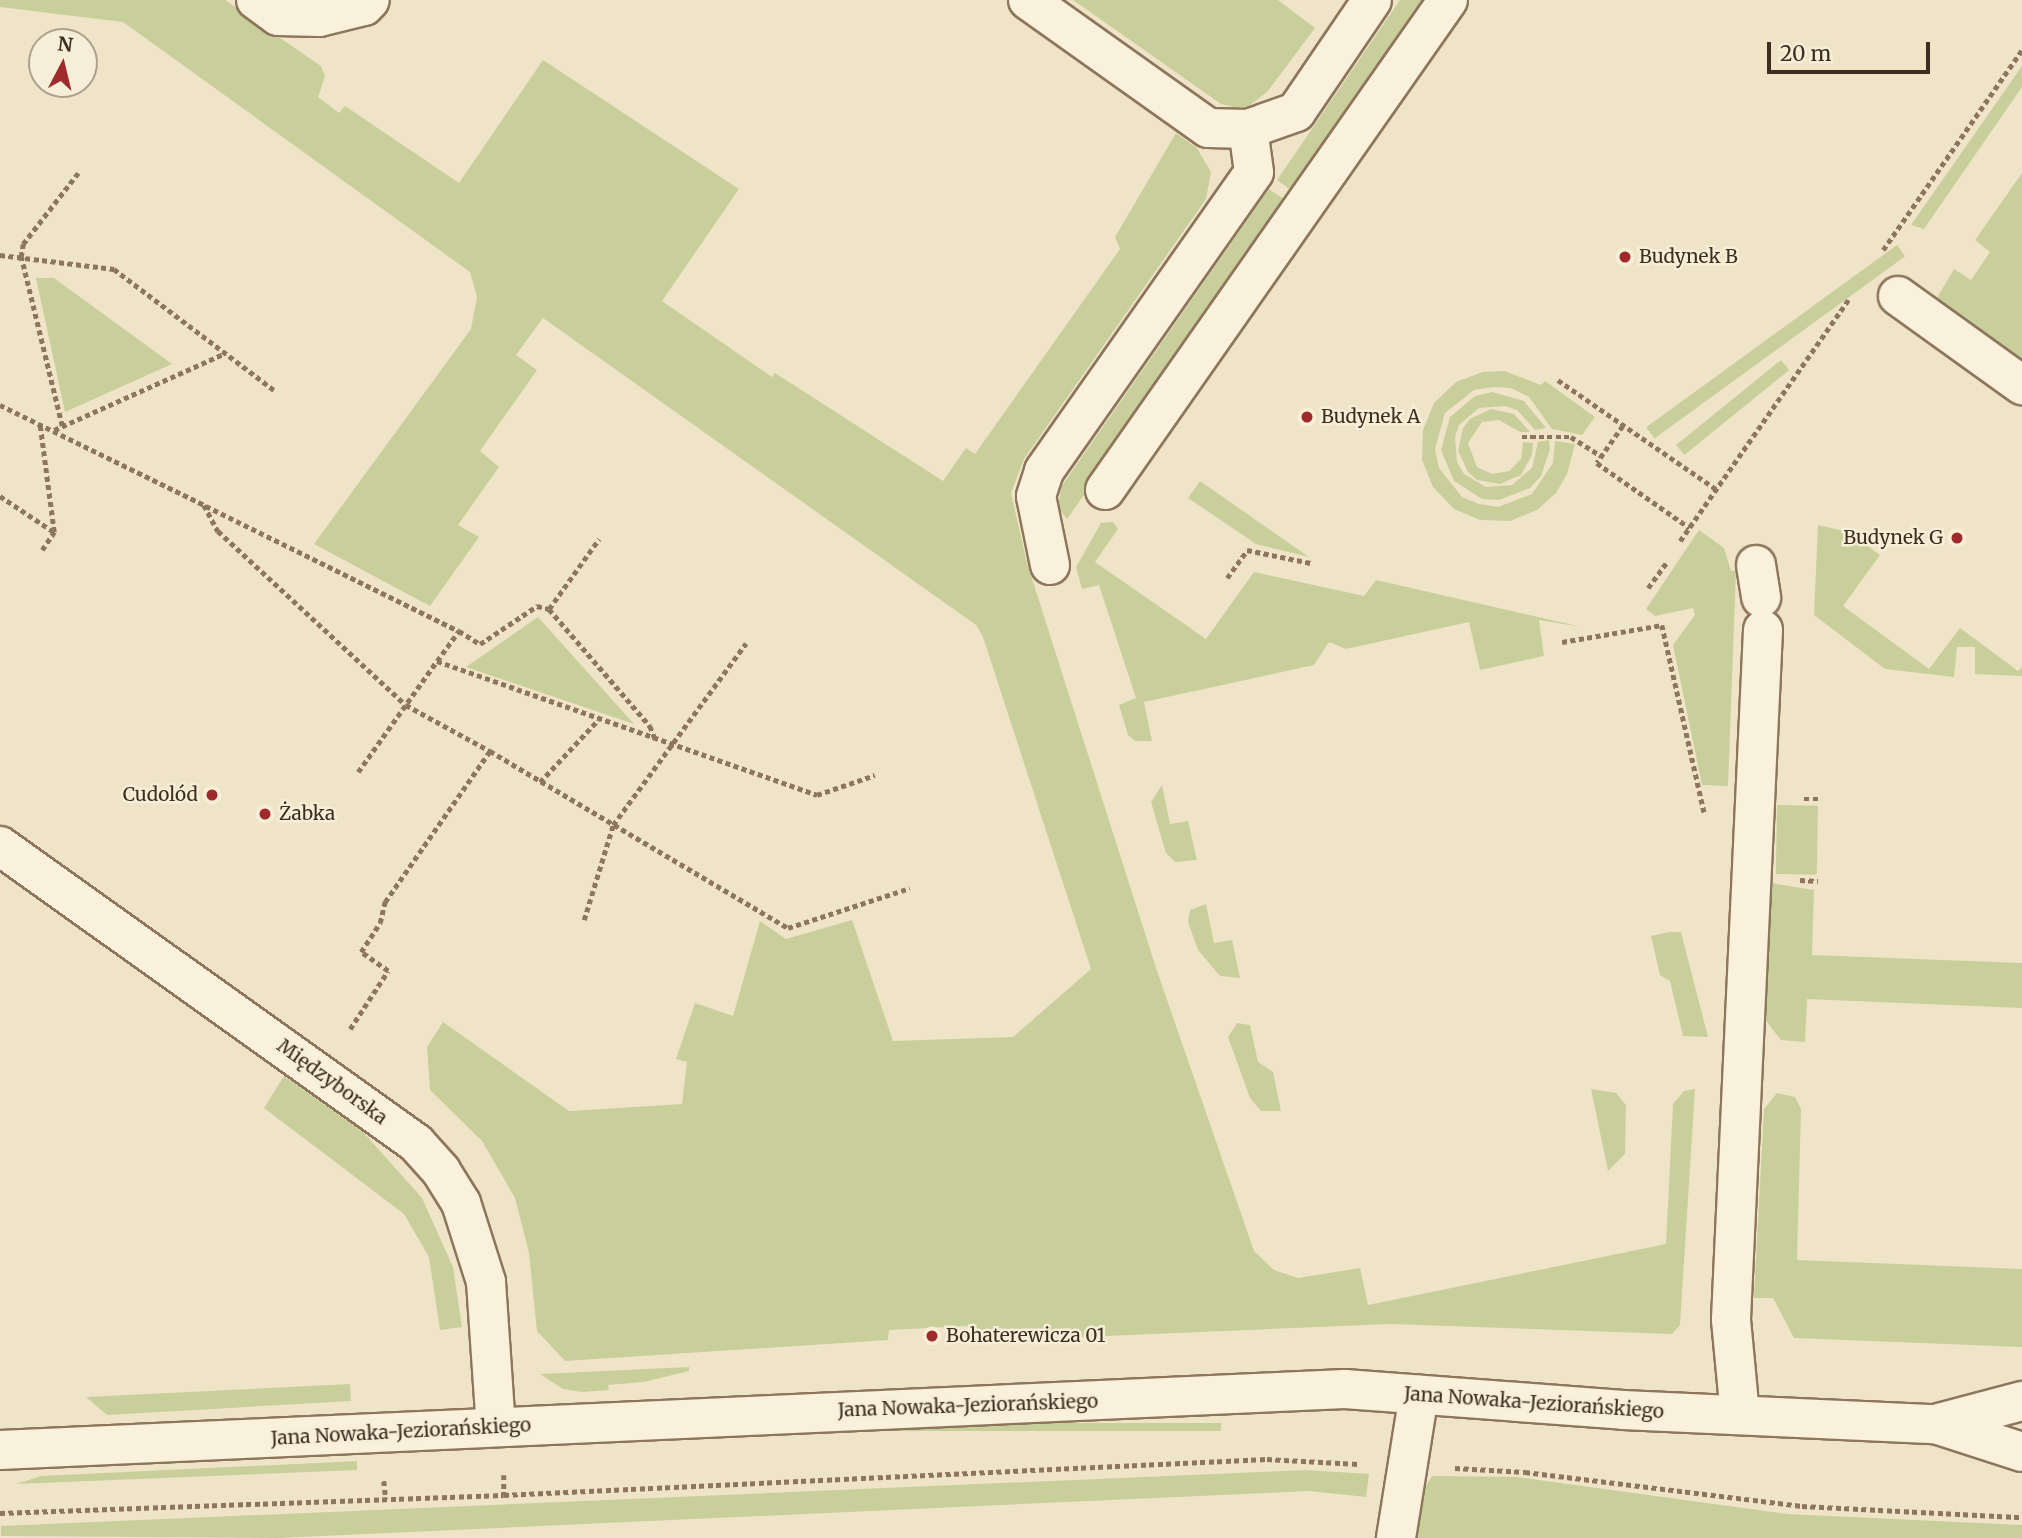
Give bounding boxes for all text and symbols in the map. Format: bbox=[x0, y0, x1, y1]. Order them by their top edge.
north arrow bbox=[28, 28, 98, 98]
scale bar bbox=[1770, 28, 1933, 72]
text: N bbox=[56, 31, 74, 57]
text: 20 m bbox=[1780, 40, 1831, 67]
place label: Budynek B bbox=[1639, 246, 1738, 268]
marker: Budynek B bbox=[1617, 249, 1633, 265]
place label: Budynek A bbox=[1321, 406, 1420, 428]
marker: Budynek A bbox=[1299, 409, 1315, 425]
place label: Budynek G bbox=[1843, 527, 1943, 549]
marker: Budynek G bbox=[1949, 530, 1965, 546]
place label: Cudolód bbox=[123, 784, 198, 806]
marker: Cudolód bbox=[204, 787, 220, 803]
place label: Żabka bbox=[279, 803, 335, 825]
marker: Żabka bbox=[257, 806, 273, 822]
street label: Międzyborska bbox=[273, 1034, 391, 1130]
place label: Bohaterewicza 01 bbox=[946, 1325, 1105, 1347]
marker: Bohaterewicza 01 bbox=[924, 1328, 940, 1344]
street label: Jana Nowaka-Jeziorańskiego bbox=[1403, 1383, 1665, 1423]
street label: Jana Nowaka-Jeziorańskiego bbox=[837, 1390, 1099, 1422]
street label: Jana Nowaka-Jeziorańskiego bbox=[270, 1414, 532, 1450]

